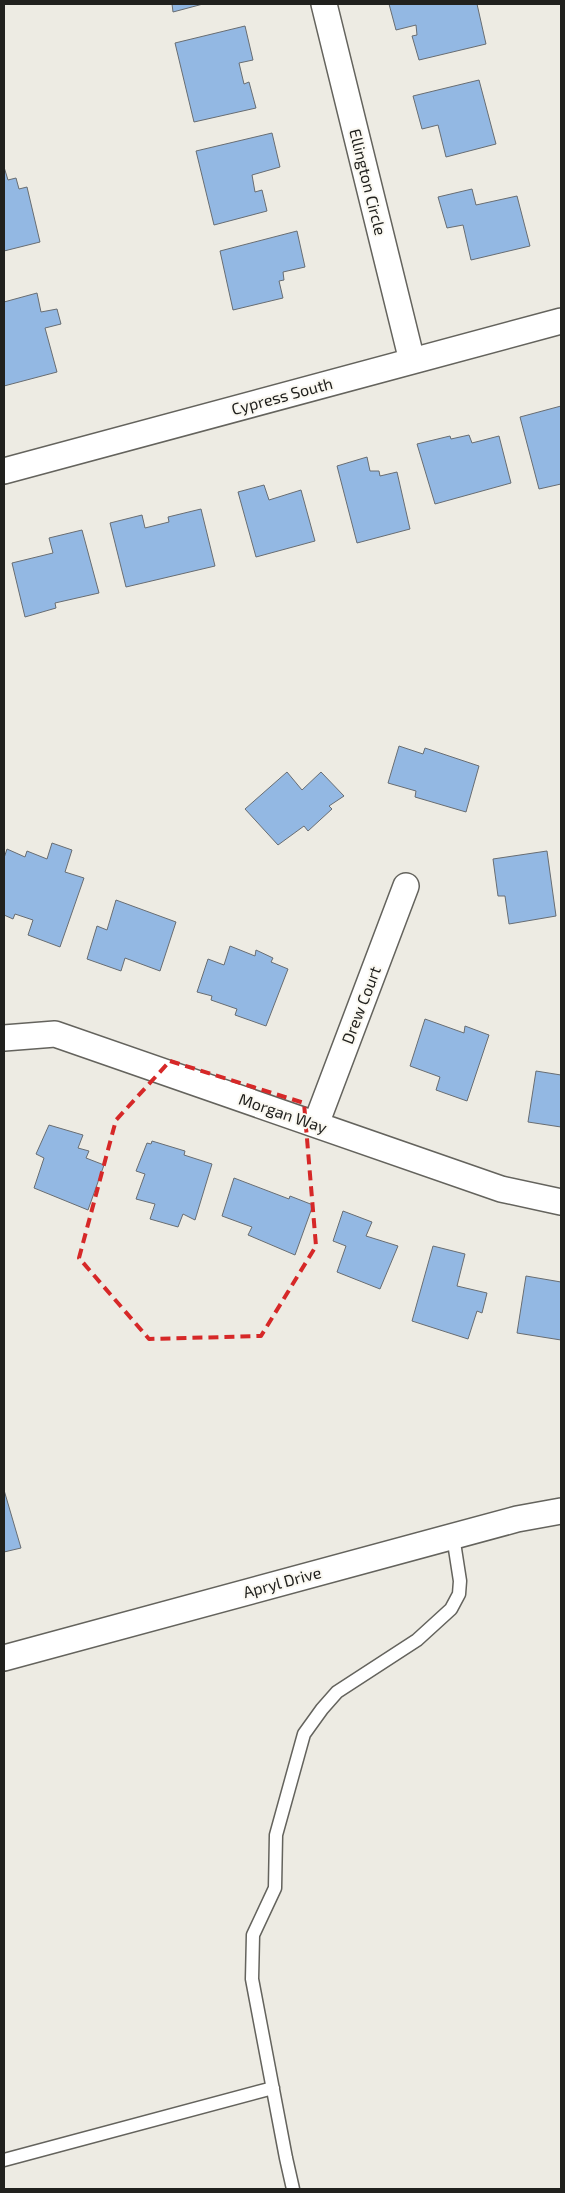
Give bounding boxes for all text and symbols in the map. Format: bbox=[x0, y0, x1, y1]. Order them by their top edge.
street label: Ellington Circle bbox=[346, 127, 391, 237]
street label: Cypress South bbox=[229, 373, 335, 418]
street label: Drew Court bbox=[337, 963, 384, 1046]
street label: Morgan Way bbox=[237, 1089, 330, 1137]
street label: Apryl Drive bbox=[241, 1562, 323, 1601]

